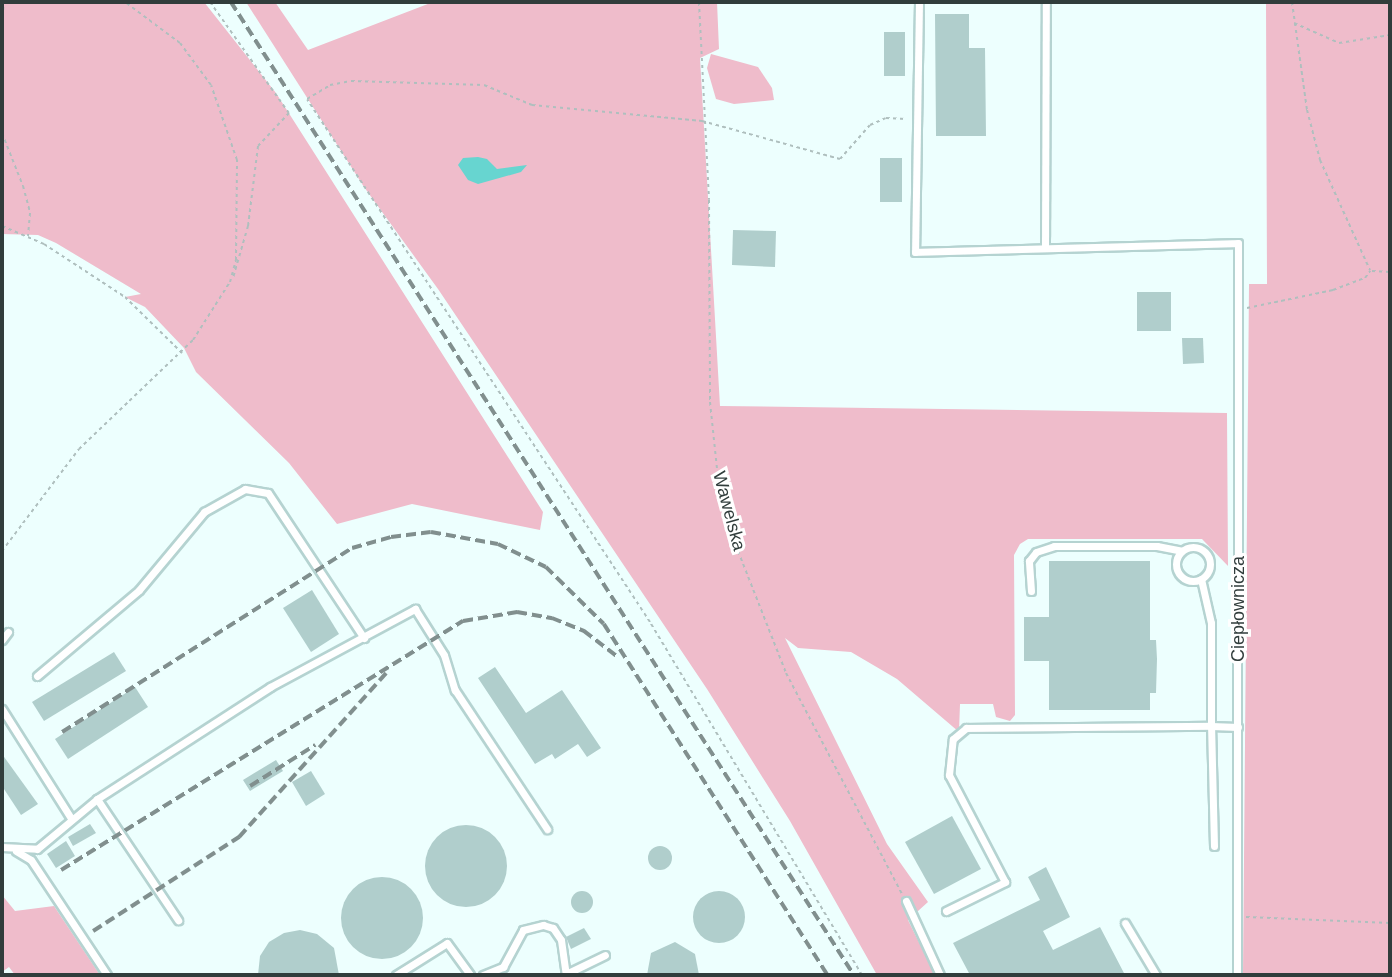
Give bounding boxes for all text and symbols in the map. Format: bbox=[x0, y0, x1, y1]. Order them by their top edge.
street label: Wawelska bbox=[708, 469, 750, 553]
street label: Ciepłownicza bbox=[1227, 556, 1249, 662]

